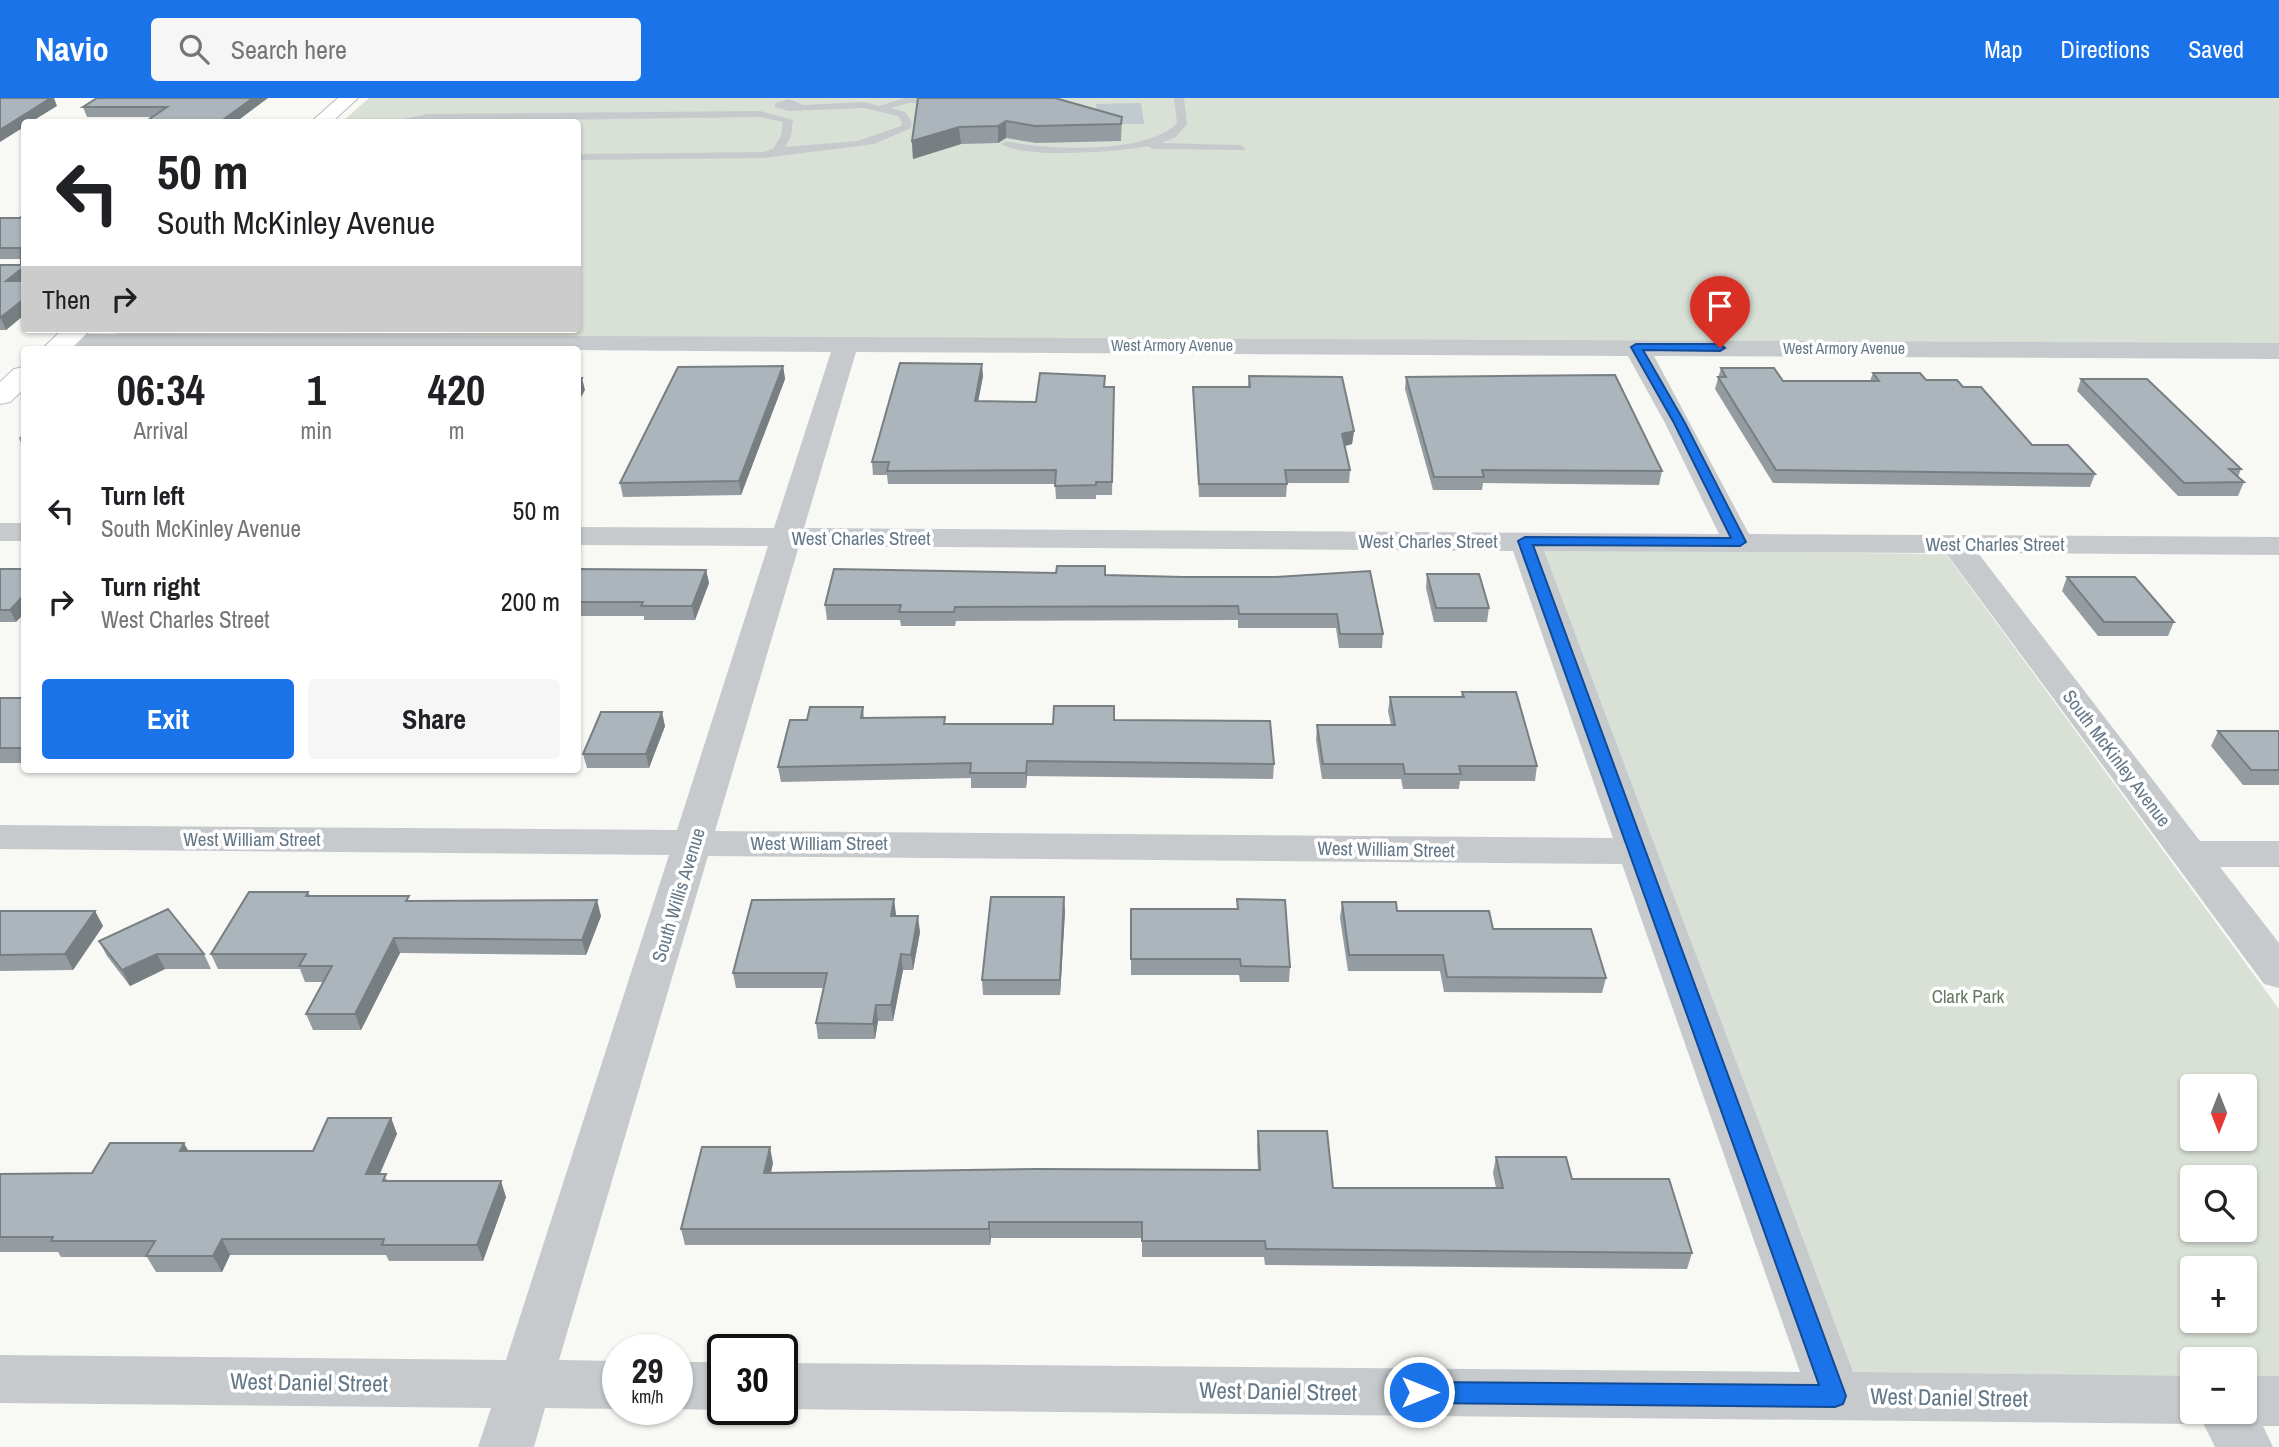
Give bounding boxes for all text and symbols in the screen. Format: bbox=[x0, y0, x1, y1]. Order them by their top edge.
search box bbox=[151, 18, 641, 81]
text: Navio bbox=[35, 27, 109, 71]
icon: search bbox=[175, 30, 213, 68]
text: Search here bbox=[231, 32, 347, 67]
text: Map bbox=[1984, 33, 2022, 65]
text: Directions bbox=[2060, 33, 2150, 65]
text: Saved bbox=[2188, 33, 2244, 65]
text: 50 m bbox=[157, 138, 249, 204]
icon: left bbox=[42, 147, 133, 238]
text: South McKinley Avenue bbox=[157, 201, 435, 244]
pin bbox=[1690, 276, 1750, 348]
icon: right bbox=[105, 280, 143, 318]
text: Then bbox=[42, 282, 91, 317]
icon: arrive bbox=[1701, 287, 1739, 325]
street label: West Armory Avenue bbox=[1111, 334, 1233, 356]
street label: West Armory Avenue bbox=[1783, 337, 1905, 359]
text: 06:34 bbox=[117, 362, 205, 418]
text: 1 bbox=[307, 362, 326, 418]
text: 420 bbox=[428, 362, 485, 418]
text: Arrival bbox=[134, 415, 188, 446]
text: min bbox=[301, 415, 332, 446]
text: m bbox=[449, 415, 464, 446]
text: Turn left bbox=[101, 478, 185, 513]
icon: left bbox=[42, 492, 80, 530]
text: 50 m bbox=[513, 493, 560, 528]
text: South McKinley Avenue bbox=[101, 513, 301, 544]
street label: West Charles Street bbox=[791, 525, 931, 551]
street label: West Charles Street bbox=[1358, 528, 1498, 554]
street label: West Charles Street bbox=[1925, 531, 2065, 557]
text: Turn right bbox=[101, 569, 200, 604]
icon: right bbox=[42, 583, 80, 621]
text: 200 m bbox=[501, 584, 560, 619]
text: West Charles Street bbox=[101, 604, 269, 635]
button: Exit bbox=[42, 679, 294, 759]
button: Share bbox=[308, 679, 560, 759]
street label: South McKinley Avenue bbox=[2057, 684, 2177, 832]
street label: South Willis Avenue bbox=[645, 825, 711, 965]
street label: West William Street bbox=[183, 826, 321, 852]
street label: West William Street bbox=[750, 830, 888, 856]
street label: West William Street bbox=[1317, 835, 1456, 863]
park label: Clark Park bbox=[1932, 983, 2005, 1009]
north arrow bbox=[2180, 1074, 2258, 1152]
map controls bbox=[2180, 1074, 2257, 1424]
button: search bbox=[2180, 1165, 2257, 1242]
button: + bbox=[2180, 1256, 2257, 1333]
speed limit sign: 30 bbox=[707, 1334, 798, 1425]
text: 29 bbox=[632, 1347, 663, 1394]
button: − bbox=[2180, 1347, 2257, 1424]
position arrow bbox=[1382, 1355, 1456, 1429]
street label: West Daniel Street bbox=[230, 1365, 388, 1399]
street label: West Daniel Street bbox=[1199, 1374, 1357, 1408]
street label: West Daniel Street bbox=[1870, 1380, 2028, 1414]
text: km/h bbox=[632, 1384, 664, 1409]

